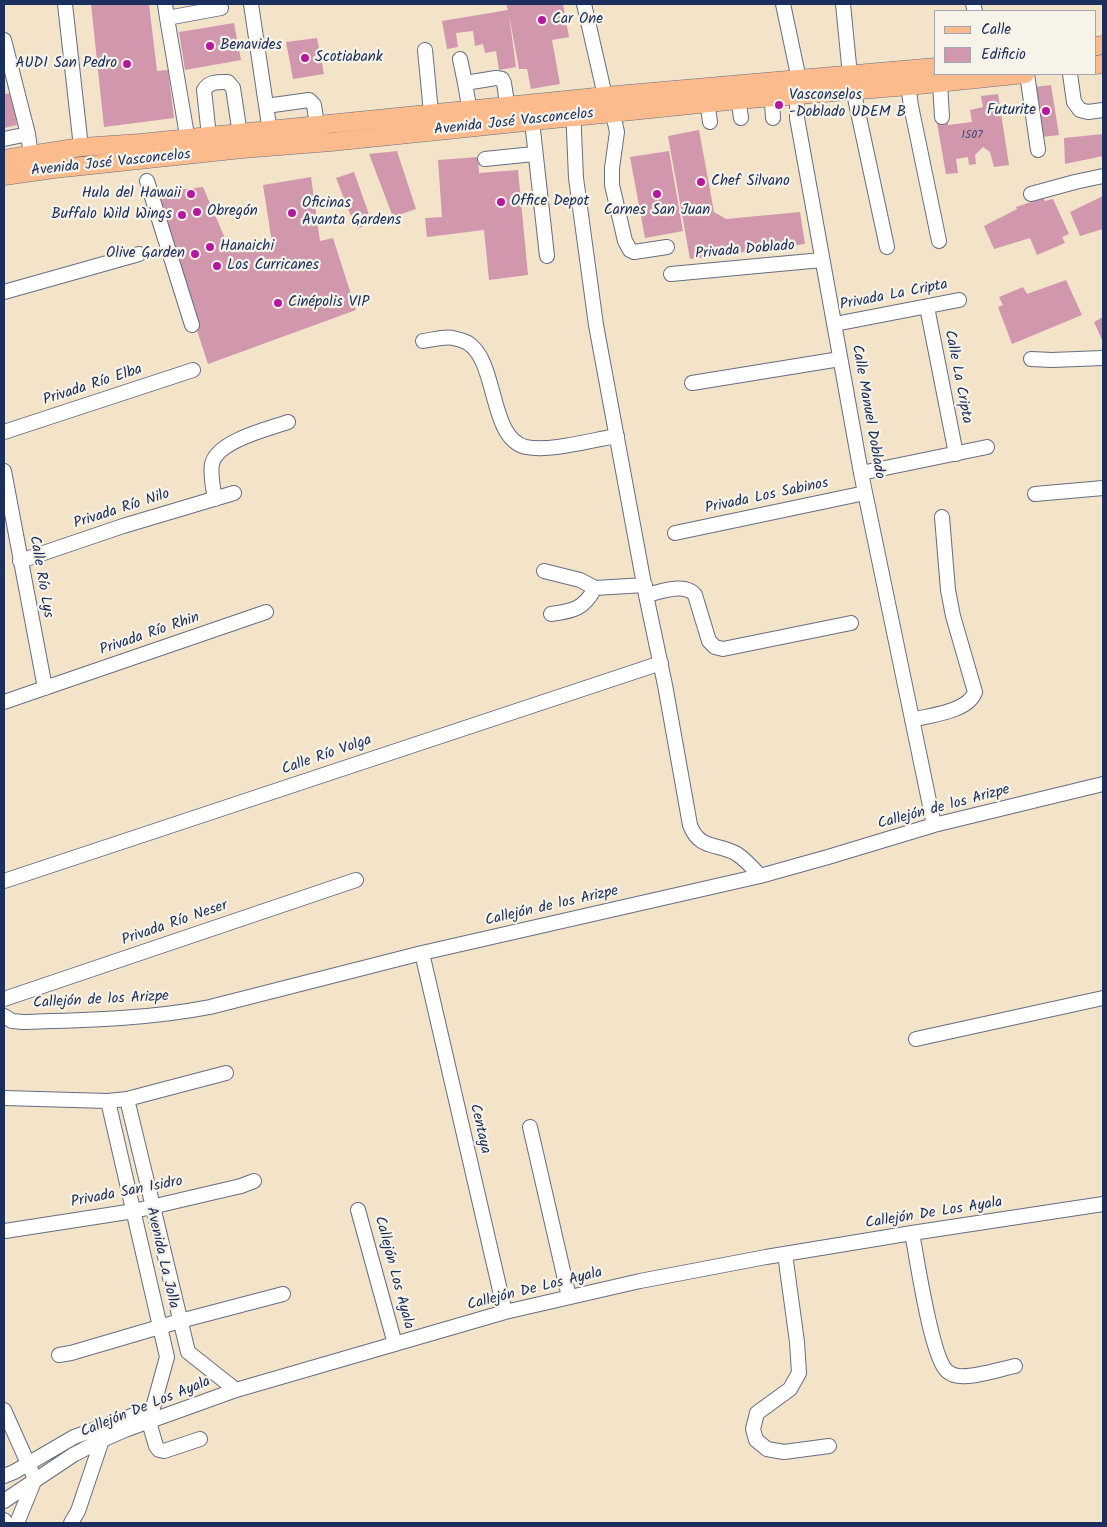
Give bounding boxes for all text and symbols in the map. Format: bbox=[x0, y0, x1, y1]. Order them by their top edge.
legend bbox=[934, 10, 1097, 75]
place label: Car One bbox=[552, 11, 603, 29]
marker: Car One bbox=[536, 14, 548, 26]
text: Calle bbox=[981, 18, 1011, 42]
place label: Benavides bbox=[220, 37, 282, 55]
marker: Benavides bbox=[204, 40, 216, 52]
text: Edificio bbox=[981, 43, 1026, 67]
place label: Scotiabank bbox=[315, 49, 383, 67]
marker: Scotiabank bbox=[299, 52, 311, 64]
place label: AUDI San Pedro bbox=[15, 55, 117, 73]
marker: AUDI San Pedro bbox=[121, 58, 133, 70]
place label: Vasconselos -Doblado UDEM B bbox=[789, 87, 906, 122]
marker: Vasconselos -Doblado UDEM B bbox=[773, 99, 785, 111]
place label: Futurite bbox=[987, 102, 1036, 120]
marker: Futurite bbox=[1040, 105, 1052, 117]
street label: Avenida José Vasconcelos bbox=[433, 106, 595, 140]
house number: 1507 bbox=[961, 129, 983, 143]
street label: Avenida José Vasconcelos bbox=[30, 147, 192, 181]
place label: Chef Silvano bbox=[711, 173, 790, 191]
marker: Chef Silvano bbox=[695, 176, 707, 188]
place label: Hula del Hawaii bbox=[82, 185, 181, 203]
marker: Hula del Hawaii bbox=[185, 188, 197, 200]
marker: Carnes San Juan bbox=[651, 188, 663, 200]
place label: Office Depot bbox=[511, 193, 589, 211]
place label: Oficinas Avanta Gardens bbox=[302, 195, 401, 230]
marker: Office Depot bbox=[495, 196, 507, 208]
place label: Carnes San Juan bbox=[604, 202, 710, 220]
place label: Obregón bbox=[207, 203, 258, 221]
place label: Buffalo Wild Wings bbox=[51, 206, 172, 224]
marker: Obregón bbox=[191, 206, 203, 218]
marker: Oficinas Avanta Gardens bbox=[286, 207, 298, 219]
marker: Buffalo Wild Wings bbox=[176, 209, 188, 221]
place label: Hanaichi bbox=[220, 238, 274, 256]
street label: Privada Doblado bbox=[694, 238, 796, 264]
marker: Hanaichi bbox=[204, 241, 216, 253]
place label: Olive Garden bbox=[106, 245, 185, 263]
marker: Olive Garden bbox=[189, 248, 201, 260]
place label: Los Curricanes bbox=[227, 257, 319, 275]
marker: Los Curricanes bbox=[211, 260, 223, 272]
street label: Privada La Cripta bbox=[839, 277, 949, 315]
place label: Cinépolis VIP bbox=[288, 294, 370, 312]
marker: Cinépolis VIP bbox=[272, 297, 284, 309]
street label: Calle La Cripta bbox=[939, 329, 975, 425]
street label: Calle Manuel Doblado bbox=[846, 343, 888, 481]
street label: Privada Río Elba bbox=[41, 362, 145, 410]
street label: Privada Los Sabinos bbox=[704, 475, 830, 519]
street label: Privada Río Nilo bbox=[72, 486, 172, 534]
street label: Calle Río Lys bbox=[24, 535, 56, 619]
street label: Privada Río Rhin bbox=[98, 610, 202, 660]
street label: Calle Río Volga bbox=[280, 732, 374, 780]
street label: Callejón de los Arizpe bbox=[876, 782, 1012, 834]
street label: Callejón de los Arizpe bbox=[484, 883, 620, 931]
street label: Privada Río Neser bbox=[120, 897, 230, 951]
street label: Callejón de los Arizpe bbox=[33, 988, 169, 1014]
street label: Centaya bbox=[465, 1102, 493, 1156]
street label: Privada San Isidro bbox=[70, 1173, 184, 1213]
street label: Callejón De Los Ayala bbox=[864, 1194, 1004, 1234]
street label: Avenida La Jolla bbox=[141, 1205, 181, 1311]
street label: Callejón Los Ayala bbox=[369, 1215, 417, 1331]
street label: Callejón De Los Ayala bbox=[466, 1265, 604, 1315]
street label: Callejón De Los Ayala bbox=[78, 1374, 214, 1442]

